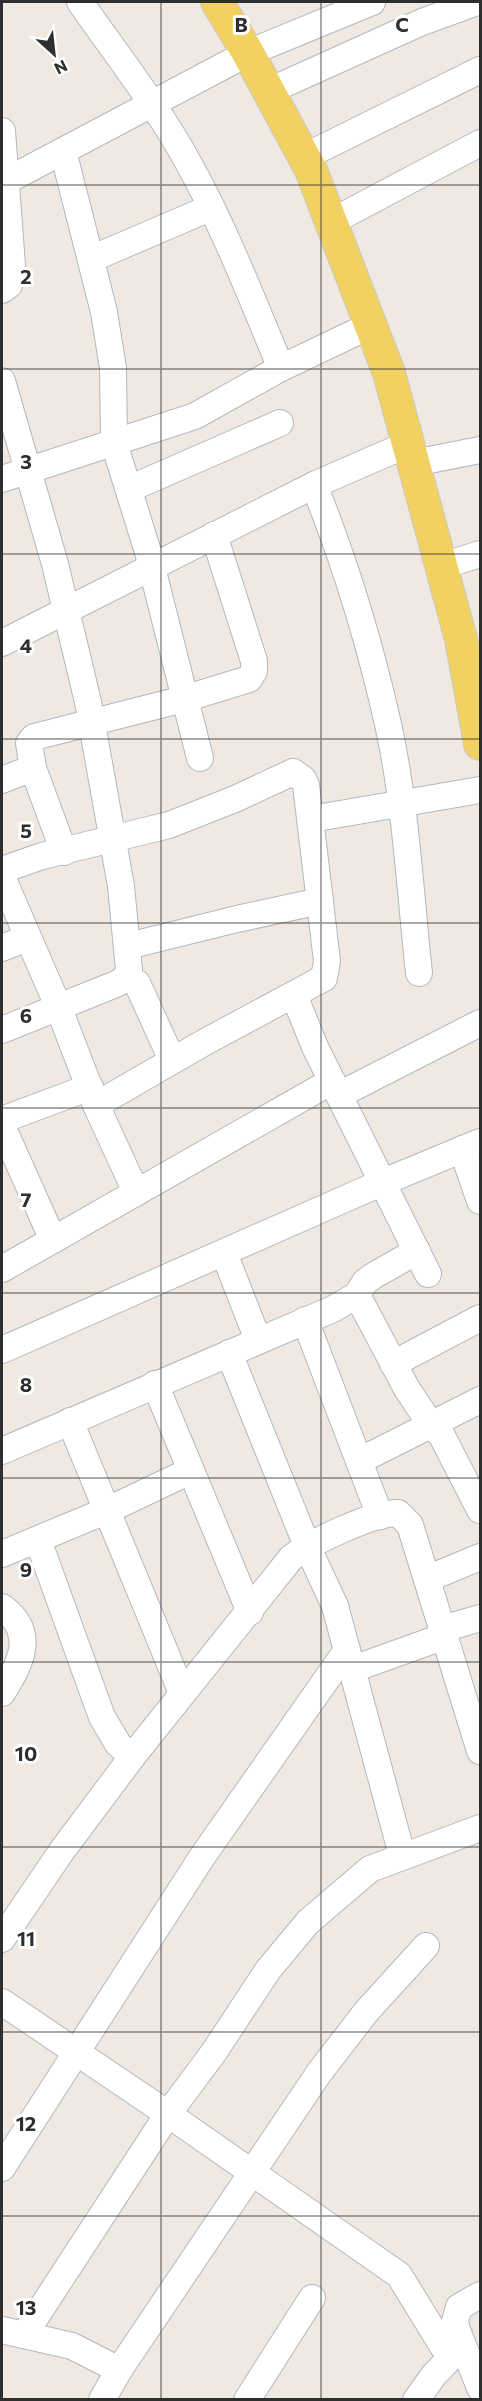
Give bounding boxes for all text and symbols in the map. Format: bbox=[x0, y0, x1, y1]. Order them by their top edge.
text: B bbox=[234, 12, 248, 36]
text: C bbox=[395, 12, 409, 36]
north arrow bbox=[24, 24, 84, 84]
text: N bbox=[51, 57, 71, 79]
text: 2 bbox=[20, 264, 32, 288]
text: 3 bbox=[20, 449, 32, 473]
text: 4 bbox=[20, 633, 32, 657]
text: 5 bbox=[20, 818, 32, 842]
text: 6 bbox=[20, 1003, 32, 1027]
text: 7 bbox=[21, 1187, 32, 1211]
text: 8 bbox=[20, 1372, 32, 1396]
text: 9 bbox=[20, 1557, 32, 1581]
text: 10 bbox=[15, 1741, 37, 1765]
text: 11 bbox=[17, 1926, 35, 1950]
text: 12 bbox=[16, 2111, 36, 2135]
text: 13 bbox=[16, 2295, 36, 2319]

